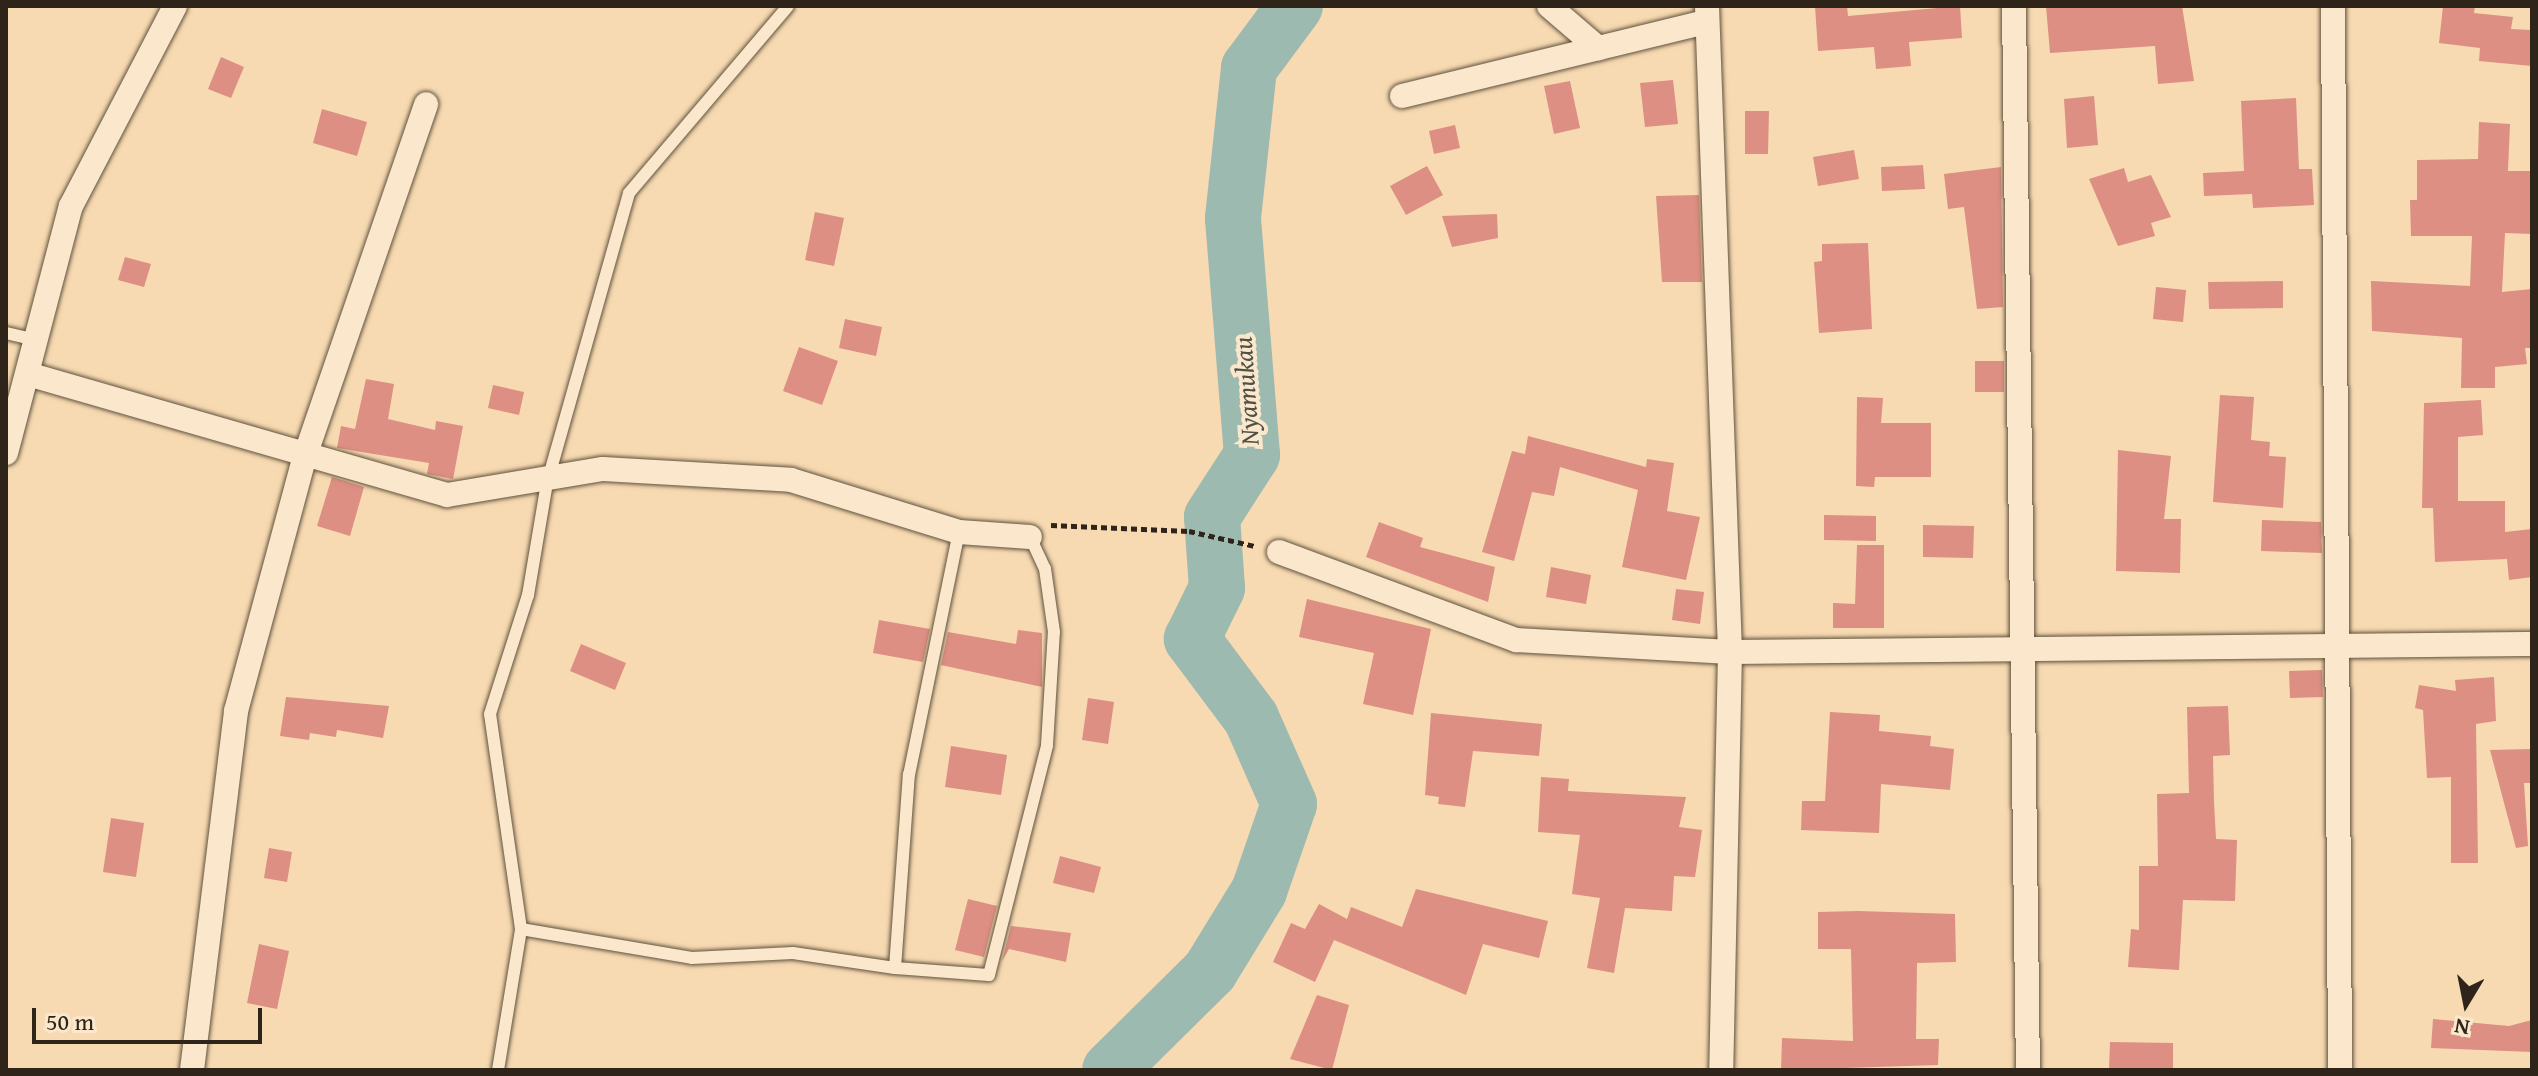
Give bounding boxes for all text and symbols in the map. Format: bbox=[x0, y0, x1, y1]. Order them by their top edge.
water label: Nyamukau bbox=[1227, 335, 1265, 447]
north arrow bbox=[2426, 964, 2506, 1044]
scale bar bbox=[36, 992, 266, 1042]
text: 50 m bbox=[46, 1004, 94, 1039]
text: N bbox=[2452, 1011, 2472, 1045]

